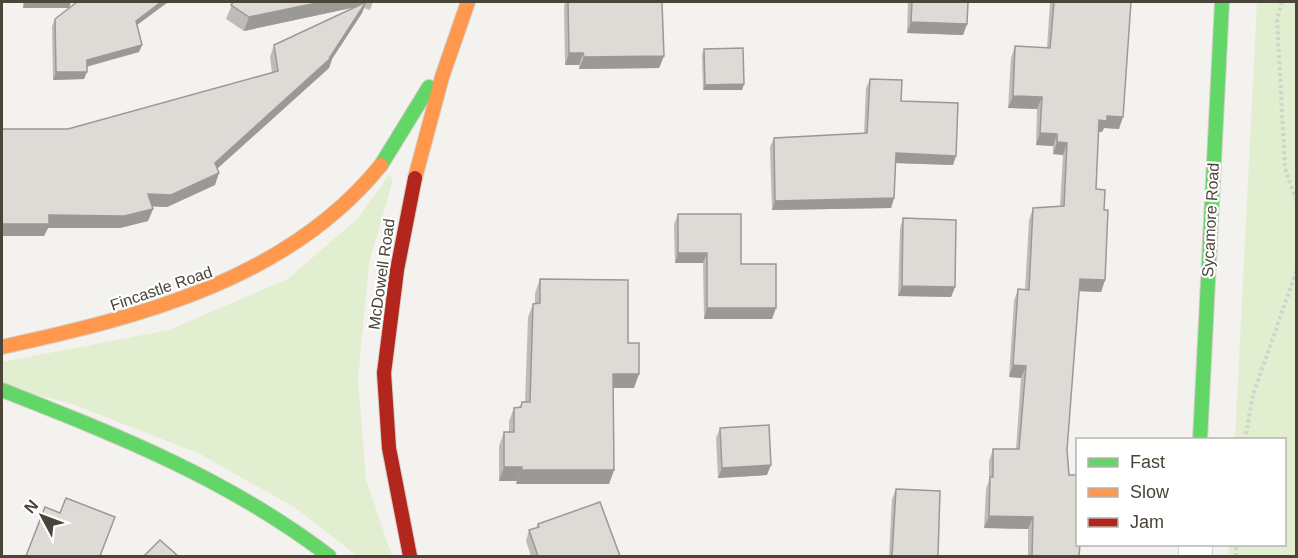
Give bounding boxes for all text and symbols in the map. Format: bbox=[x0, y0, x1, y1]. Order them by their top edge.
street label: Sycamore Road bbox=[1199, 162, 1222, 278]
street label: McDowell Road bbox=[365, 217, 398, 331]
street label: Fincastle Road bbox=[108, 263, 214, 314]
legend bbox=[1076, 438, 1286, 546]
text: Fast bbox=[1130, 452, 1165, 472]
text: Slow bbox=[1130, 482, 1170, 502]
north arrow bbox=[12, 486, 72, 546]
text: N bbox=[21, 497, 41, 516]
text: Jam bbox=[1130, 512, 1164, 532]

